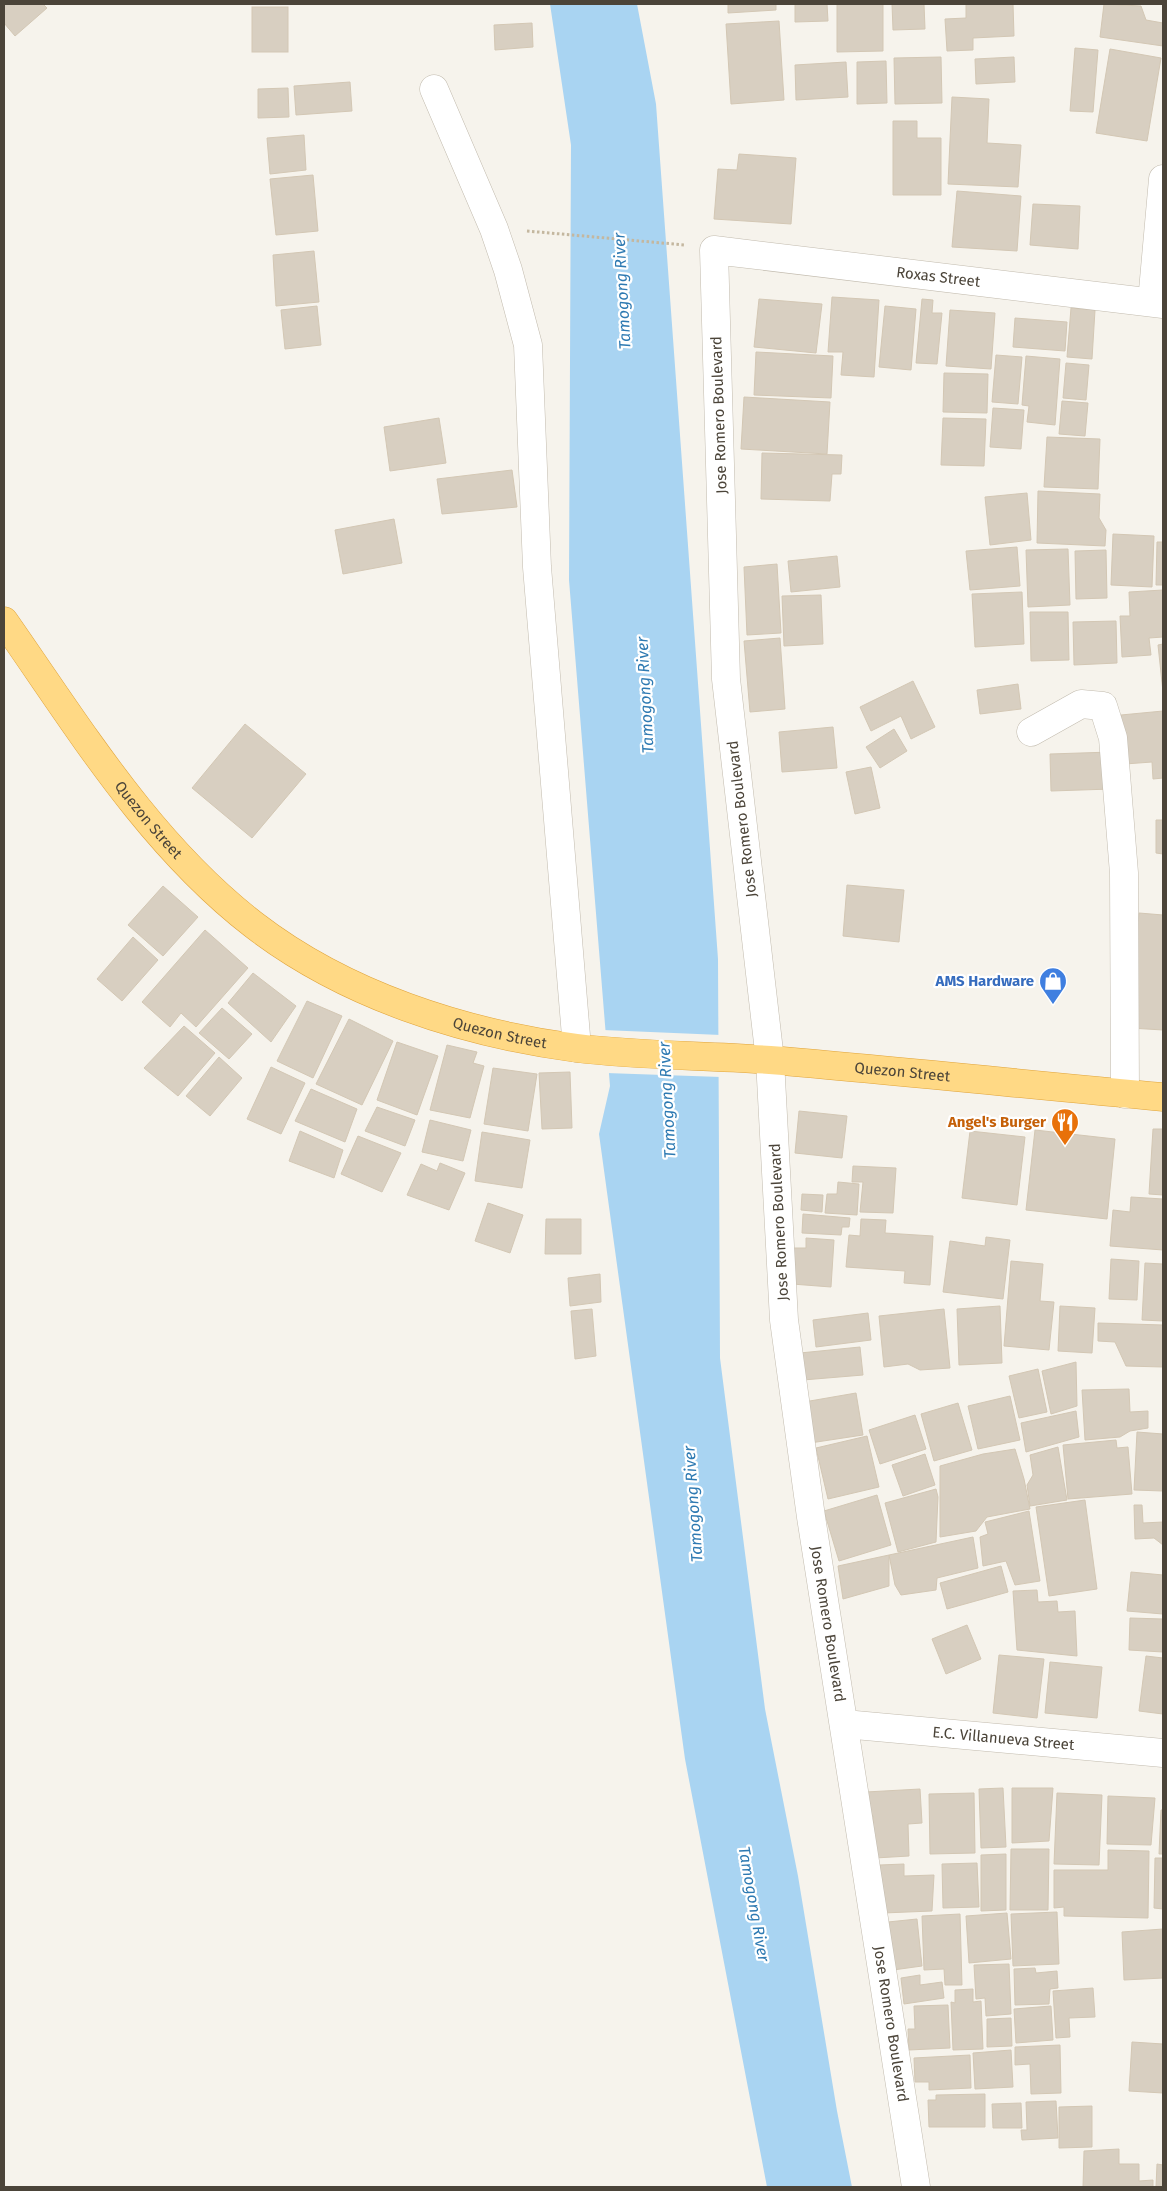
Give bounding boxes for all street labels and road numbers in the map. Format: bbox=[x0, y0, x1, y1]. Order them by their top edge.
street label: Roxas Street bbox=[895, 263, 982, 291]
street label: Jose Romero Boulevard bbox=[707, 336, 731, 494]
street label: Jose Romero Boulevard bbox=[723, 740, 761, 898]
street label: Quezon Street bbox=[111, 777, 186, 863]
street label: Quezon Street bbox=[451, 1014, 549, 1053]
street label: Quezon Street bbox=[854, 1059, 951, 1086]
street label: Jose Romero Boulevard bbox=[766, 1143, 792, 1301]
street label: Jose Romero Boulevard bbox=[807, 1545, 849, 1703]
street label: E.C. Villanueva Street bbox=[932, 1723, 1076, 1754]
street label: Jose Romero Boulevard bbox=[870, 1945, 912, 2103]

